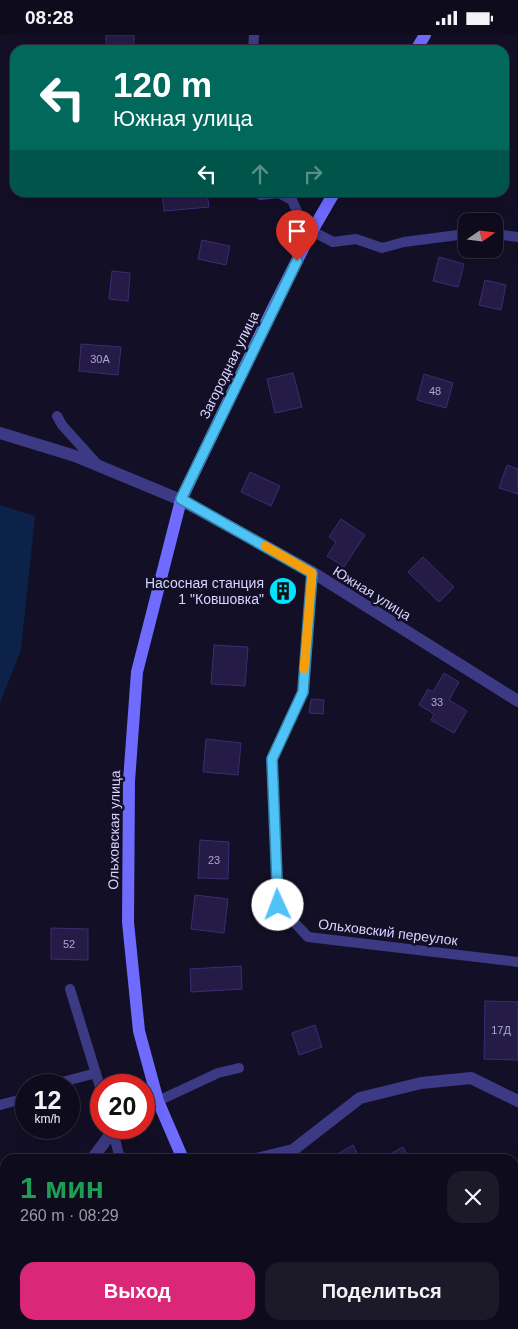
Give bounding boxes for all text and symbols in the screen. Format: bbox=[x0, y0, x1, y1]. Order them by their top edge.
text: 08:28 bbox=[25, 7, 74, 28]
icon: left bbox=[30, 65, 95, 130]
text: 120 m bbox=[113, 65, 212, 104]
text: Южная улица bbox=[113, 106, 253, 131]
icon: left bbox=[193, 160, 221, 188]
icon: ahead bbox=[246, 160, 274, 188]
icon: right bbox=[299, 160, 327, 188]
pin bbox=[276, 210, 318, 261]
north arrow bbox=[458, 213, 502, 257]
map controls bbox=[458, 213, 503, 258]
icon: arrive bbox=[283, 217, 311, 245]
street label: Загородная улица bbox=[196, 308, 262, 421]
house number: 30А bbox=[90, 353, 110, 365]
house number: 48 bbox=[429, 385, 441, 397]
street label: Южная улица bbox=[330, 563, 414, 623]
place label: Насосная станция 1 "Ковшовка" bbox=[145, 575, 264, 607]
building icon: Насосная станция 1 "Ковшовка" bbox=[268, 576, 298, 606]
house number: 33 bbox=[431, 696, 443, 708]
street label: Ольховская улица bbox=[105, 770, 123, 890]
house number: 23 bbox=[208, 854, 220, 866]
position arrow bbox=[251, 878, 303, 930]
street label: Ольховский переулок bbox=[317, 915, 460, 949]
house number: 52 bbox=[63, 938, 75, 950]
house number: 17Д bbox=[491, 1024, 511, 1036]
speed limit sign: 20 bbox=[90, 1074, 155, 1139]
text: 12 bbox=[34, 1086, 61, 1114]
text: km/h bbox=[34, 1112, 61, 1126]
text: 1 мин bbox=[20, 1171, 104, 1204]
button: close bbox=[447, 1171, 499, 1223]
text: 260 m · 08:29 bbox=[20, 1207, 119, 1224]
button: Выход bbox=[20, 1262, 255, 1320]
button: Поделиться bbox=[265, 1262, 499, 1320]

